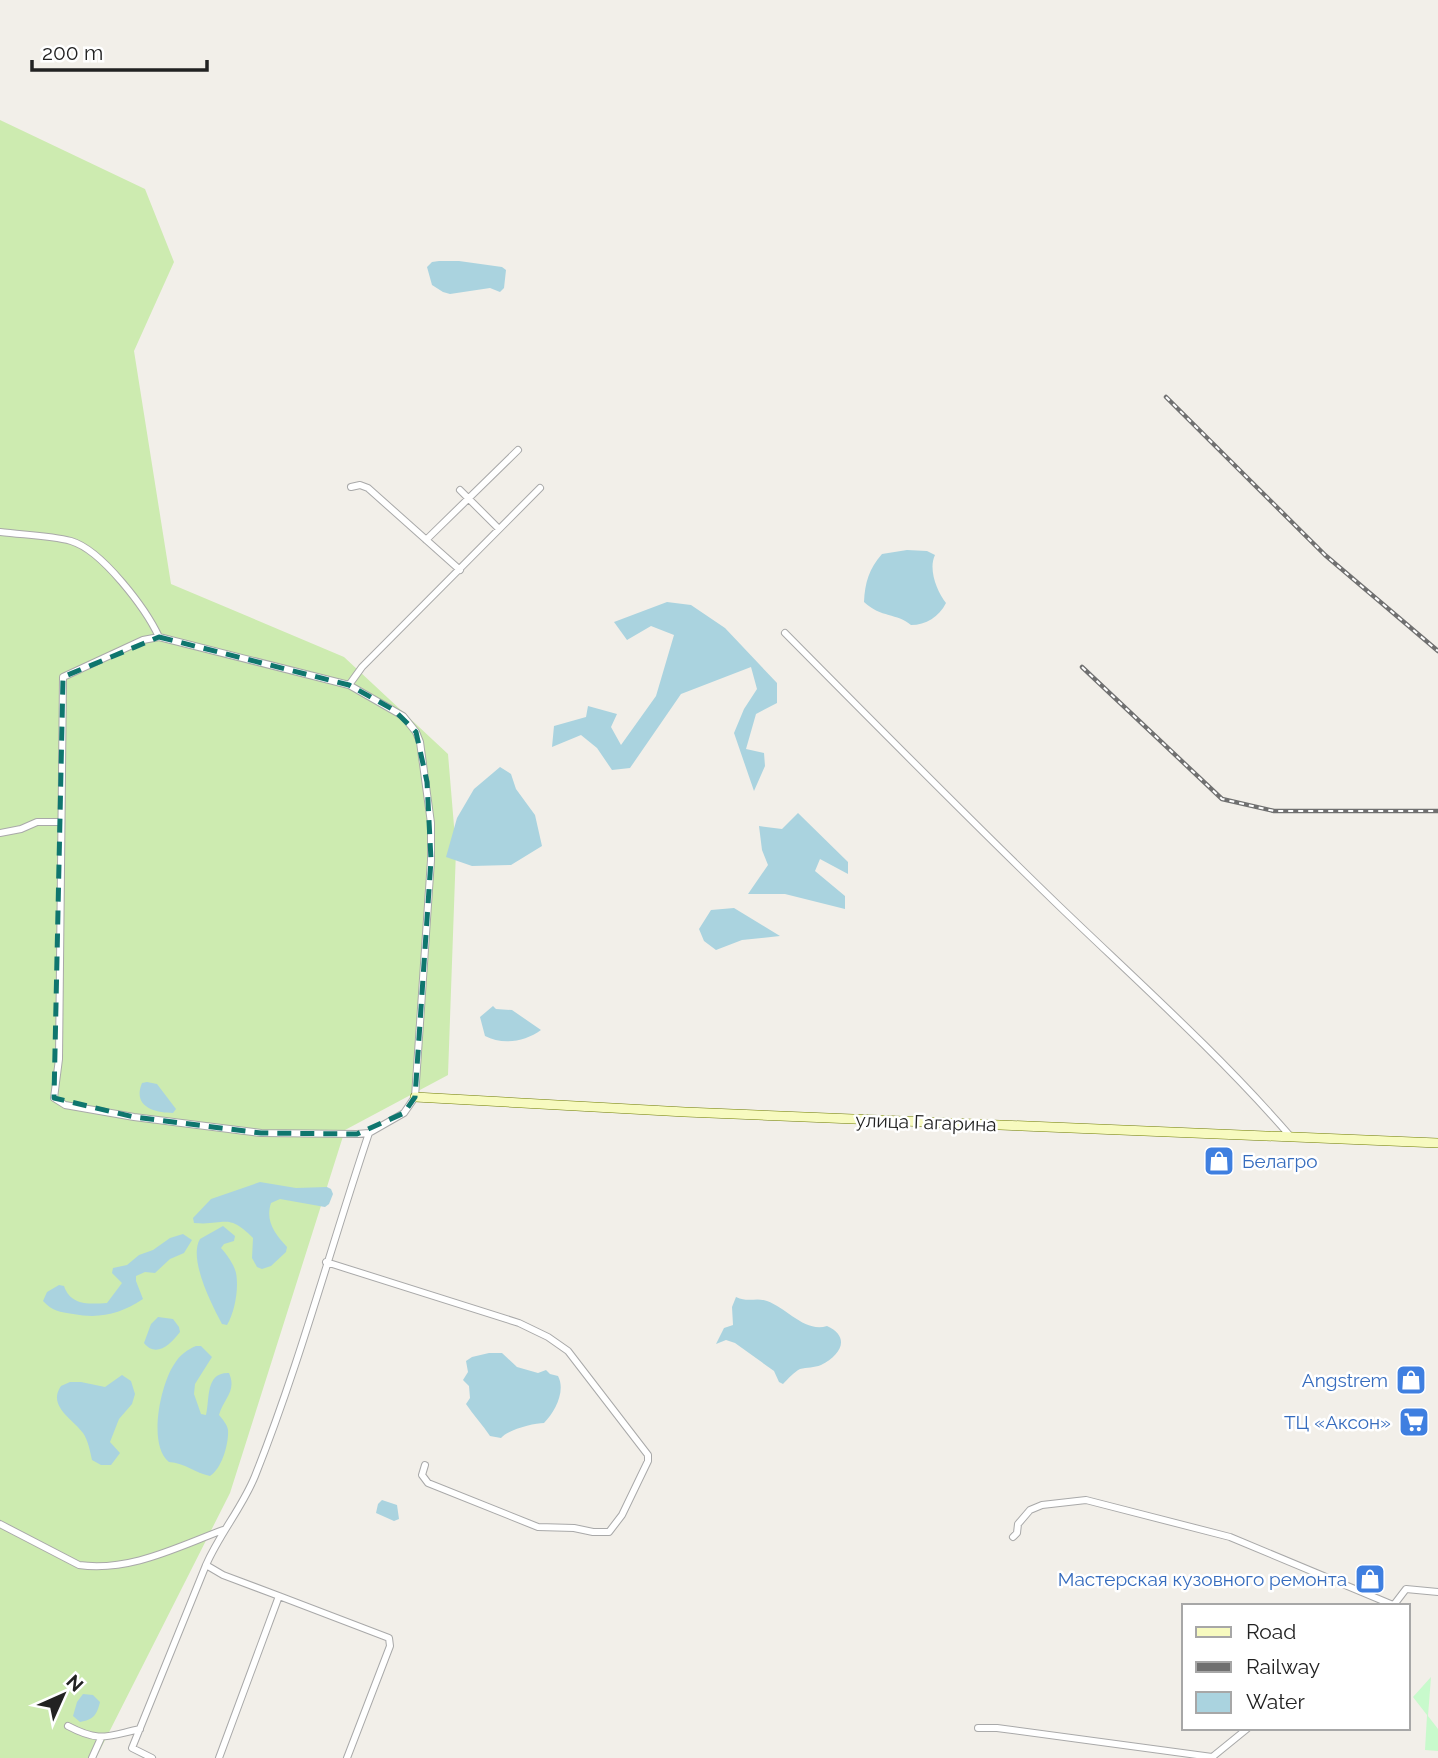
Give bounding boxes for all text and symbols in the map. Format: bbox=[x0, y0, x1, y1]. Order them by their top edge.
scale bar bbox=[32, 28, 206, 72]
text: 200 m bbox=[42, 40, 103, 65]
street label: улица Гагарина bbox=[855, 1109, 997, 1135]
shop icon: Белагро bbox=[1202, 1144, 1236, 1178]
place label: Белагро bbox=[1242, 1150, 1317, 1172]
shop icon: Angstrem bbox=[1394, 1363, 1428, 1397]
place label: Angstrem bbox=[1302, 1369, 1388, 1391]
supermarket icon: ТЦ «Аксон» bbox=[1397, 1405, 1431, 1439]
place label: ТЦ «Аксон» bbox=[1284, 1411, 1391, 1433]
shop icon: Мастерская кузовного ремонта bbox=[1353, 1562, 1387, 1596]
place label: Мастерская кузовного ремонта bbox=[1058, 1568, 1347, 1590]
legend bbox=[1182, 1604, 1410, 1730]
text: Road bbox=[1246, 1619, 1296, 1644]
text: Railway bbox=[1246, 1654, 1320, 1679]
north arrow bbox=[28, 1660, 98, 1730]
text: N bbox=[62, 1670, 88, 1696]
text: Water bbox=[1246, 1689, 1305, 1714]

